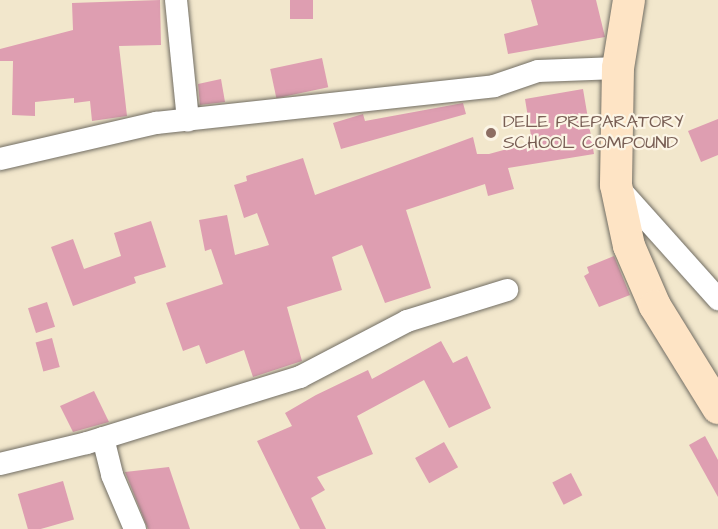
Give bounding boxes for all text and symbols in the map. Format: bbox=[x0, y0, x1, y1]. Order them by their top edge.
place label: DELE PREPARATORY SCHOOL COMPOUND bbox=[503, 112, 684, 154]
marker: DELE PREPARATORY SCHOOL COMPOUND bbox=[484, 126, 498, 140]

